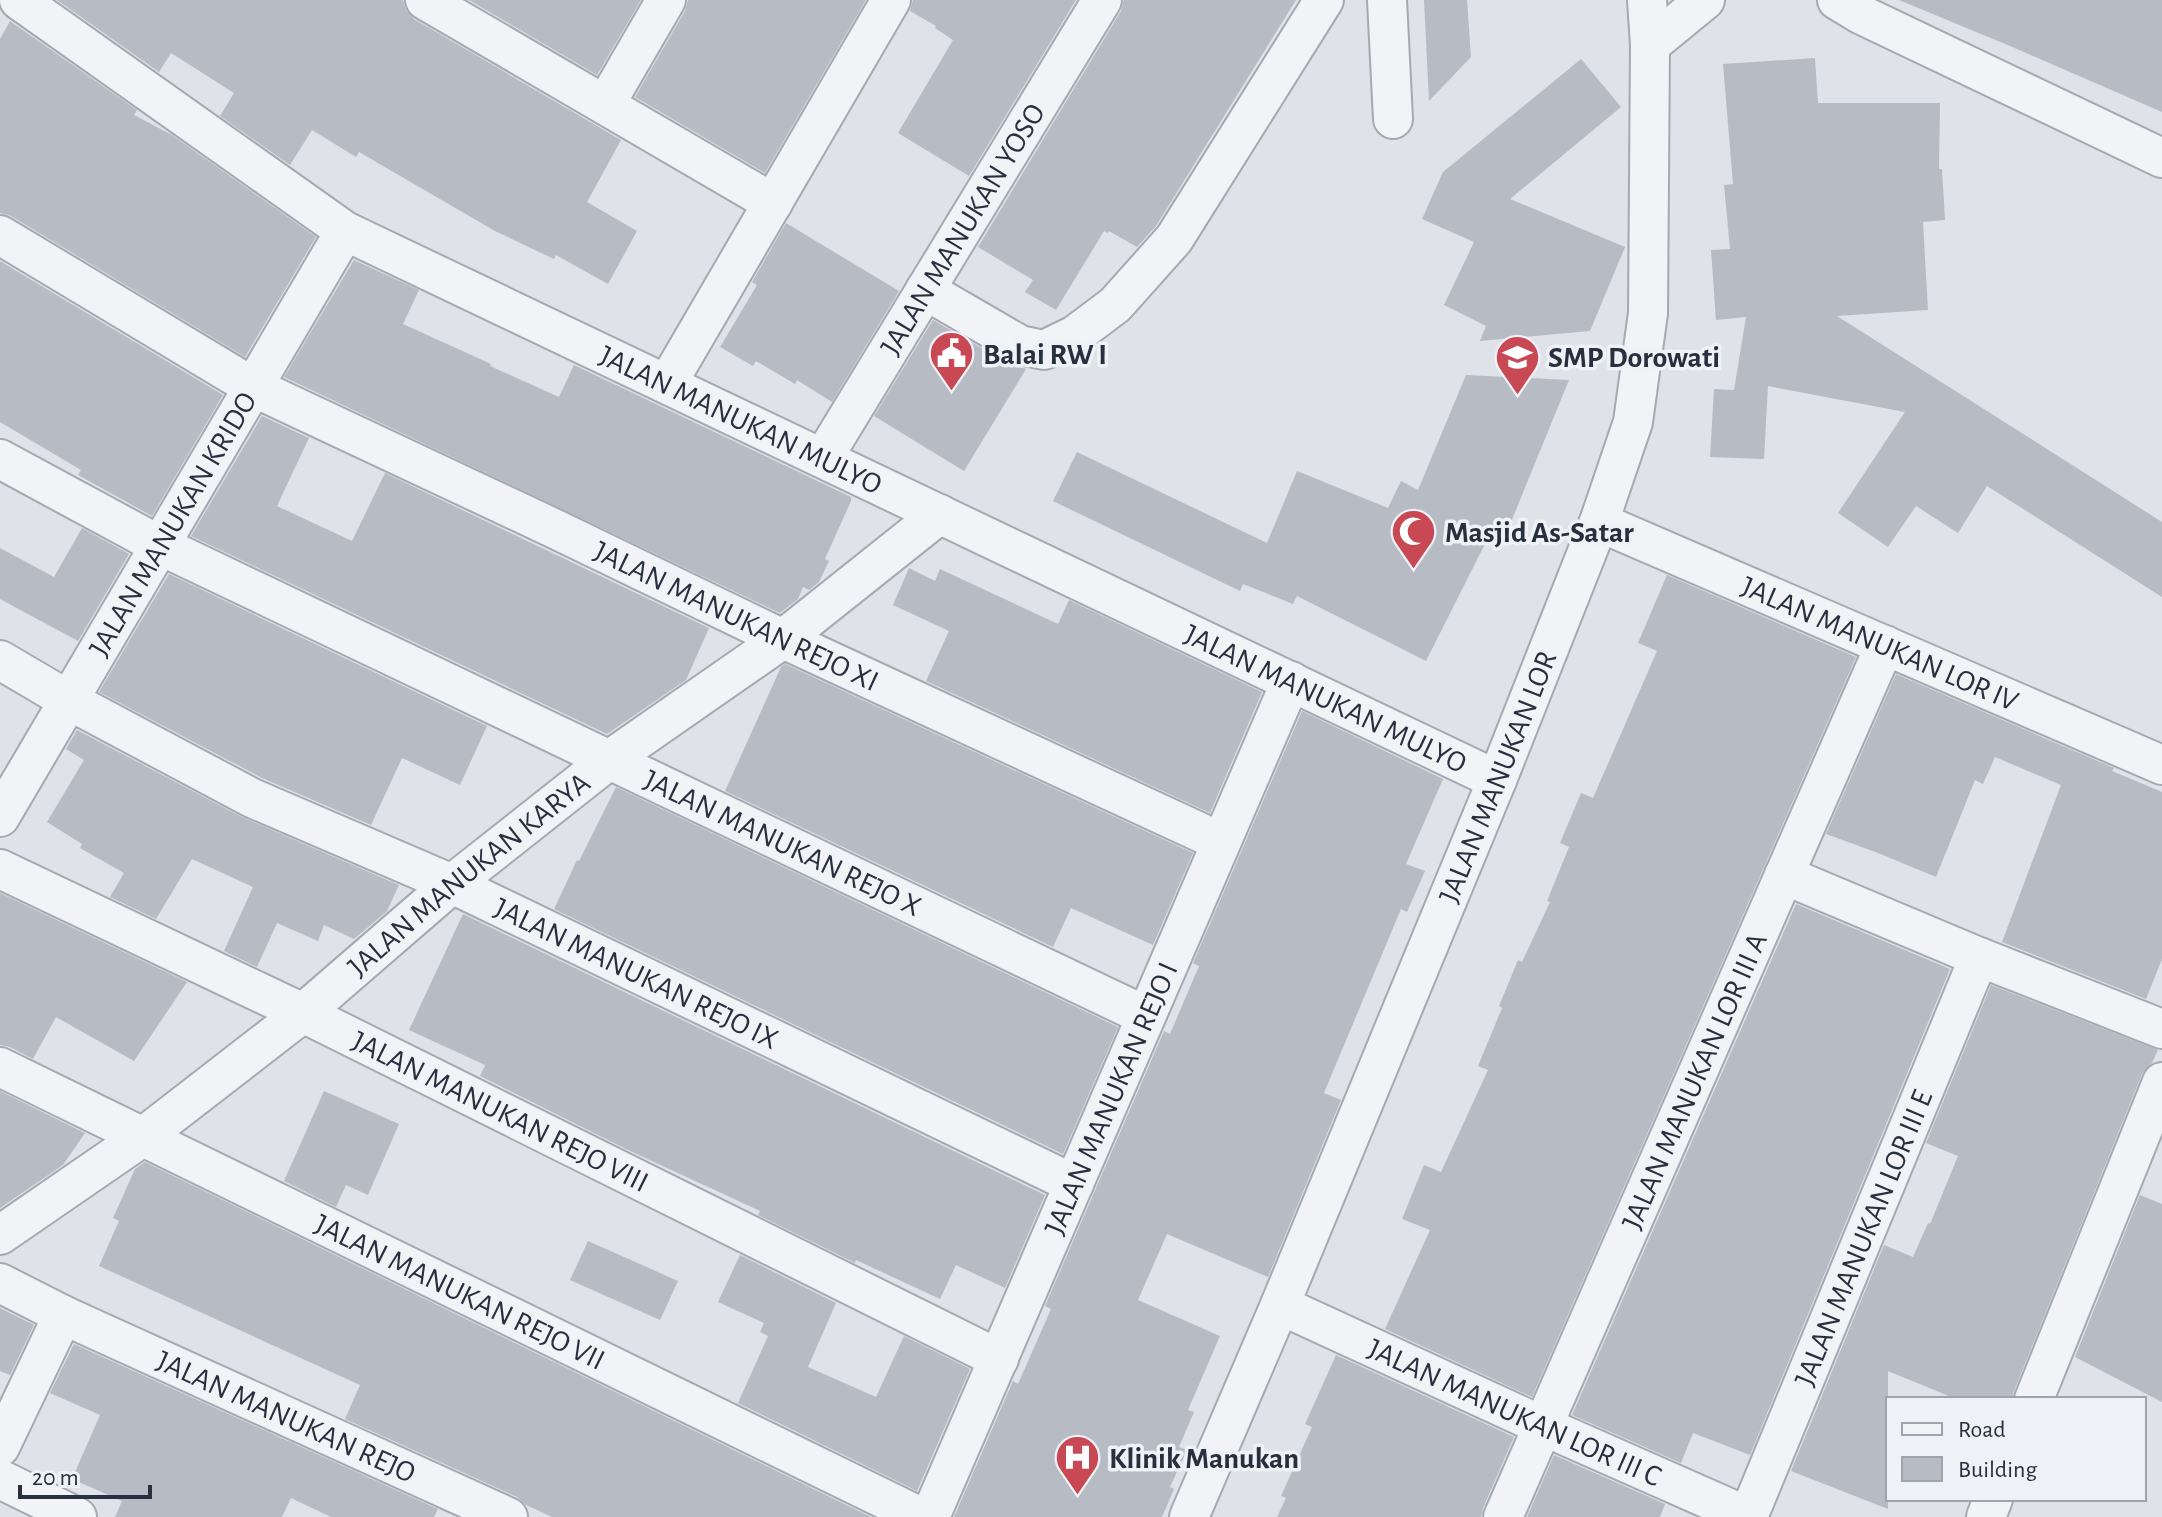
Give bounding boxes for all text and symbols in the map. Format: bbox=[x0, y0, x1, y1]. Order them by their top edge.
street label: JALAN MANUKAN YOSO bbox=[875, 99, 1051, 361]
public building icon: Balai RW I bbox=[928, 330, 976, 393]
school or university icon: SMP Dorowati bbox=[1493, 333, 1541, 396]
place label: Balai RW I bbox=[983, 340, 1107, 370]
street label: JALAN MANUKAN MULYO bbox=[595, 341, 886, 500]
place label: SMP Dorowati bbox=[1548, 343, 1720, 373]
street label: JALAN MANUKAN KRIDO bbox=[84, 387, 263, 662]
mosque icon: Masjid As-Satar bbox=[1390, 508, 1438, 571]
place label: Masjid As-Satar bbox=[1445, 518, 1634, 548]
street label: JALAN MANUKAN REJO XI bbox=[589, 536, 883, 697]
street label: JALAN MANUKAN LOR IV bbox=[1737, 571, 2022, 717]
street label: JALAN MANUKAN MULYO bbox=[1180, 619, 1471, 779]
street label: JALAN MANUKAN LOR bbox=[1434, 647, 1562, 907]
street label: JALAN MANUKAN REJO X bbox=[639, 765, 926, 922]
street label: JALAN MANUKAN KARYA bbox=[343, 767, 596, 983]
street label: JALAN MANUKAN REJO IX bbox=[489, 893, 783, 1055]
street label: JALAN MANUKAN LOR III A bbox=[1617, 929, 1773, 1234]
street label: JALAN MANUKAN REJO I bbox=[1040, 958, 1184, 1239]
street label: JALAN MANUKAN REJO VIII bbox=[347, 1026, 653, 1198]
street label: JALAN MANUKAN LOR III E bbox=[1790, 1086, 1938, 1390]
street label: JALAN MANUKAN REJO VII bbox=[310, 1209, 609, 1376]
street label: JALAN MANUKAN LOR III C bbox=[1363, 1334, 1665, 1492]
street label: JALAN MANUKAN REJO bbox=[152, 1346, 420, 1489]
legend bbox=[1886, 1397, 2146, 1501]
text: Road bbox=[1958, 1418, 2006, 1442]
hospital icon: Klinik Manukan bbox=[1054, 1434, 1102, 1497]
place label: Klinik Manukan bbox=[1109, 1444, 1299, 1474]
scale bar bbox=[20, 1449, 150, 1499]
text: Building bbox=[1958, 1458, 2037, 1482]
text: 20 m bbox=[32, 1466, 79, 1490]

